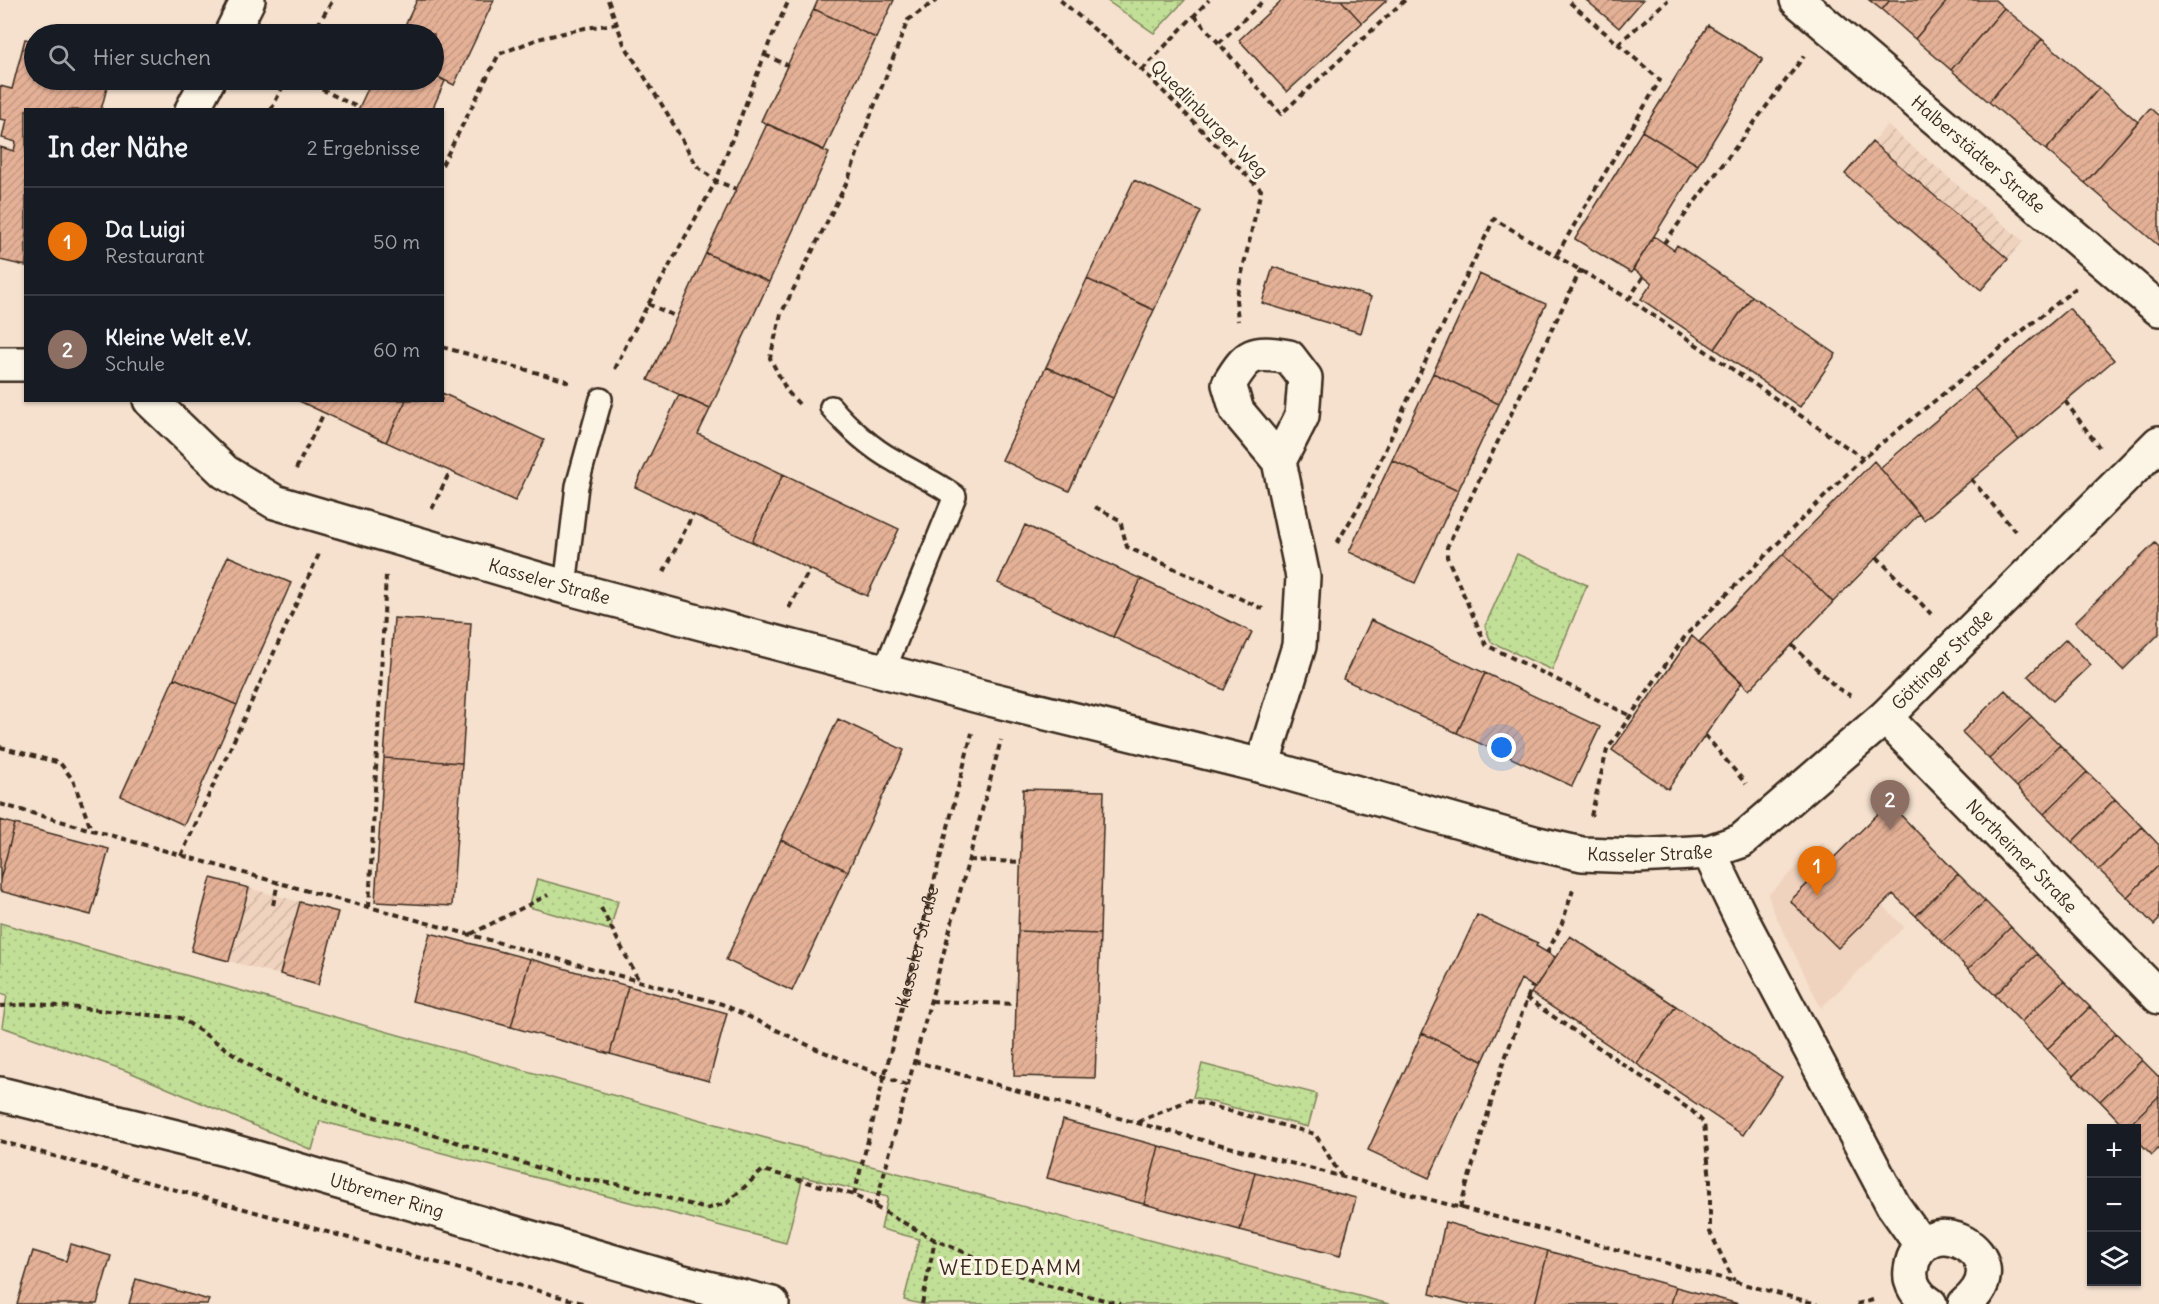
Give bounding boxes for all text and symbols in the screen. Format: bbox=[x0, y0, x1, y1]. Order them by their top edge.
search box bbox=[24, 24, 444, 90]
icon: search bbox=[45, 41, 78, 74]
text: Hier suchen bbox=[93, 43, 211, 71]
street label: Quedlinburger Weg bbox=[1146, 55, 1273, 182]
street label: Halberstädter Straße bbox=[1906, 90, 2050, 218]
text: In der Nähe bbox=[48, 131, 188, 164]
text: 2 Ergebnisse bbox=[307, 135, 420, 160]
text: Da Luigi bbox=[105, 215, 185, 243]
text: 1 bbox=[64, 229, 71, 254]
text: 50 m bbox=[373, 229, 420, 254]
text: Restaurant bbox=[105, 243, 204, 268]
text: Kleine Welt e.V. bbox=[105, 323, 251, 351]
text: 2 bbox=[62, 337, 73, 362]
text: 60 m bbox=[373, 337, 420, 362]
text: Schule bbox=[105, 351, 165, 376]
street label: Kasseler Straße bbox=[486, 553, 613, 609]
street label: Göttinger Straße bbox=[1886, 604, 1997, 715]
your location bbox=[1487, 733, 1516, 762]
pin: 2 bbox=[1870, 780, 1910, 830]
street label: Northeimer Straße bbox=[1961, 794, 2082, 918]
street label: Kasseler Straße bbox=[1587, 840, 1713, 867]
pin: 1 bbox=[1798, 846, 1836, 896]
street label: Kasseler Straße bbox=[890, 883, 944, 1010]
map controls bbox=[2087, 1124, 2141, 1286]
button: + bbox=[2087, 1124, 2141, 1178]
street label: Utbremer Ring bbox=[327, 1168, 447, 1223]
button: − bbox=[2087, 1178, 2141, 1232]
button: layers bbox=[2087, 1232, 2141, 1286]
district label: WEIDEDAMM bbox=[939, 1254, 1083, 1281]

